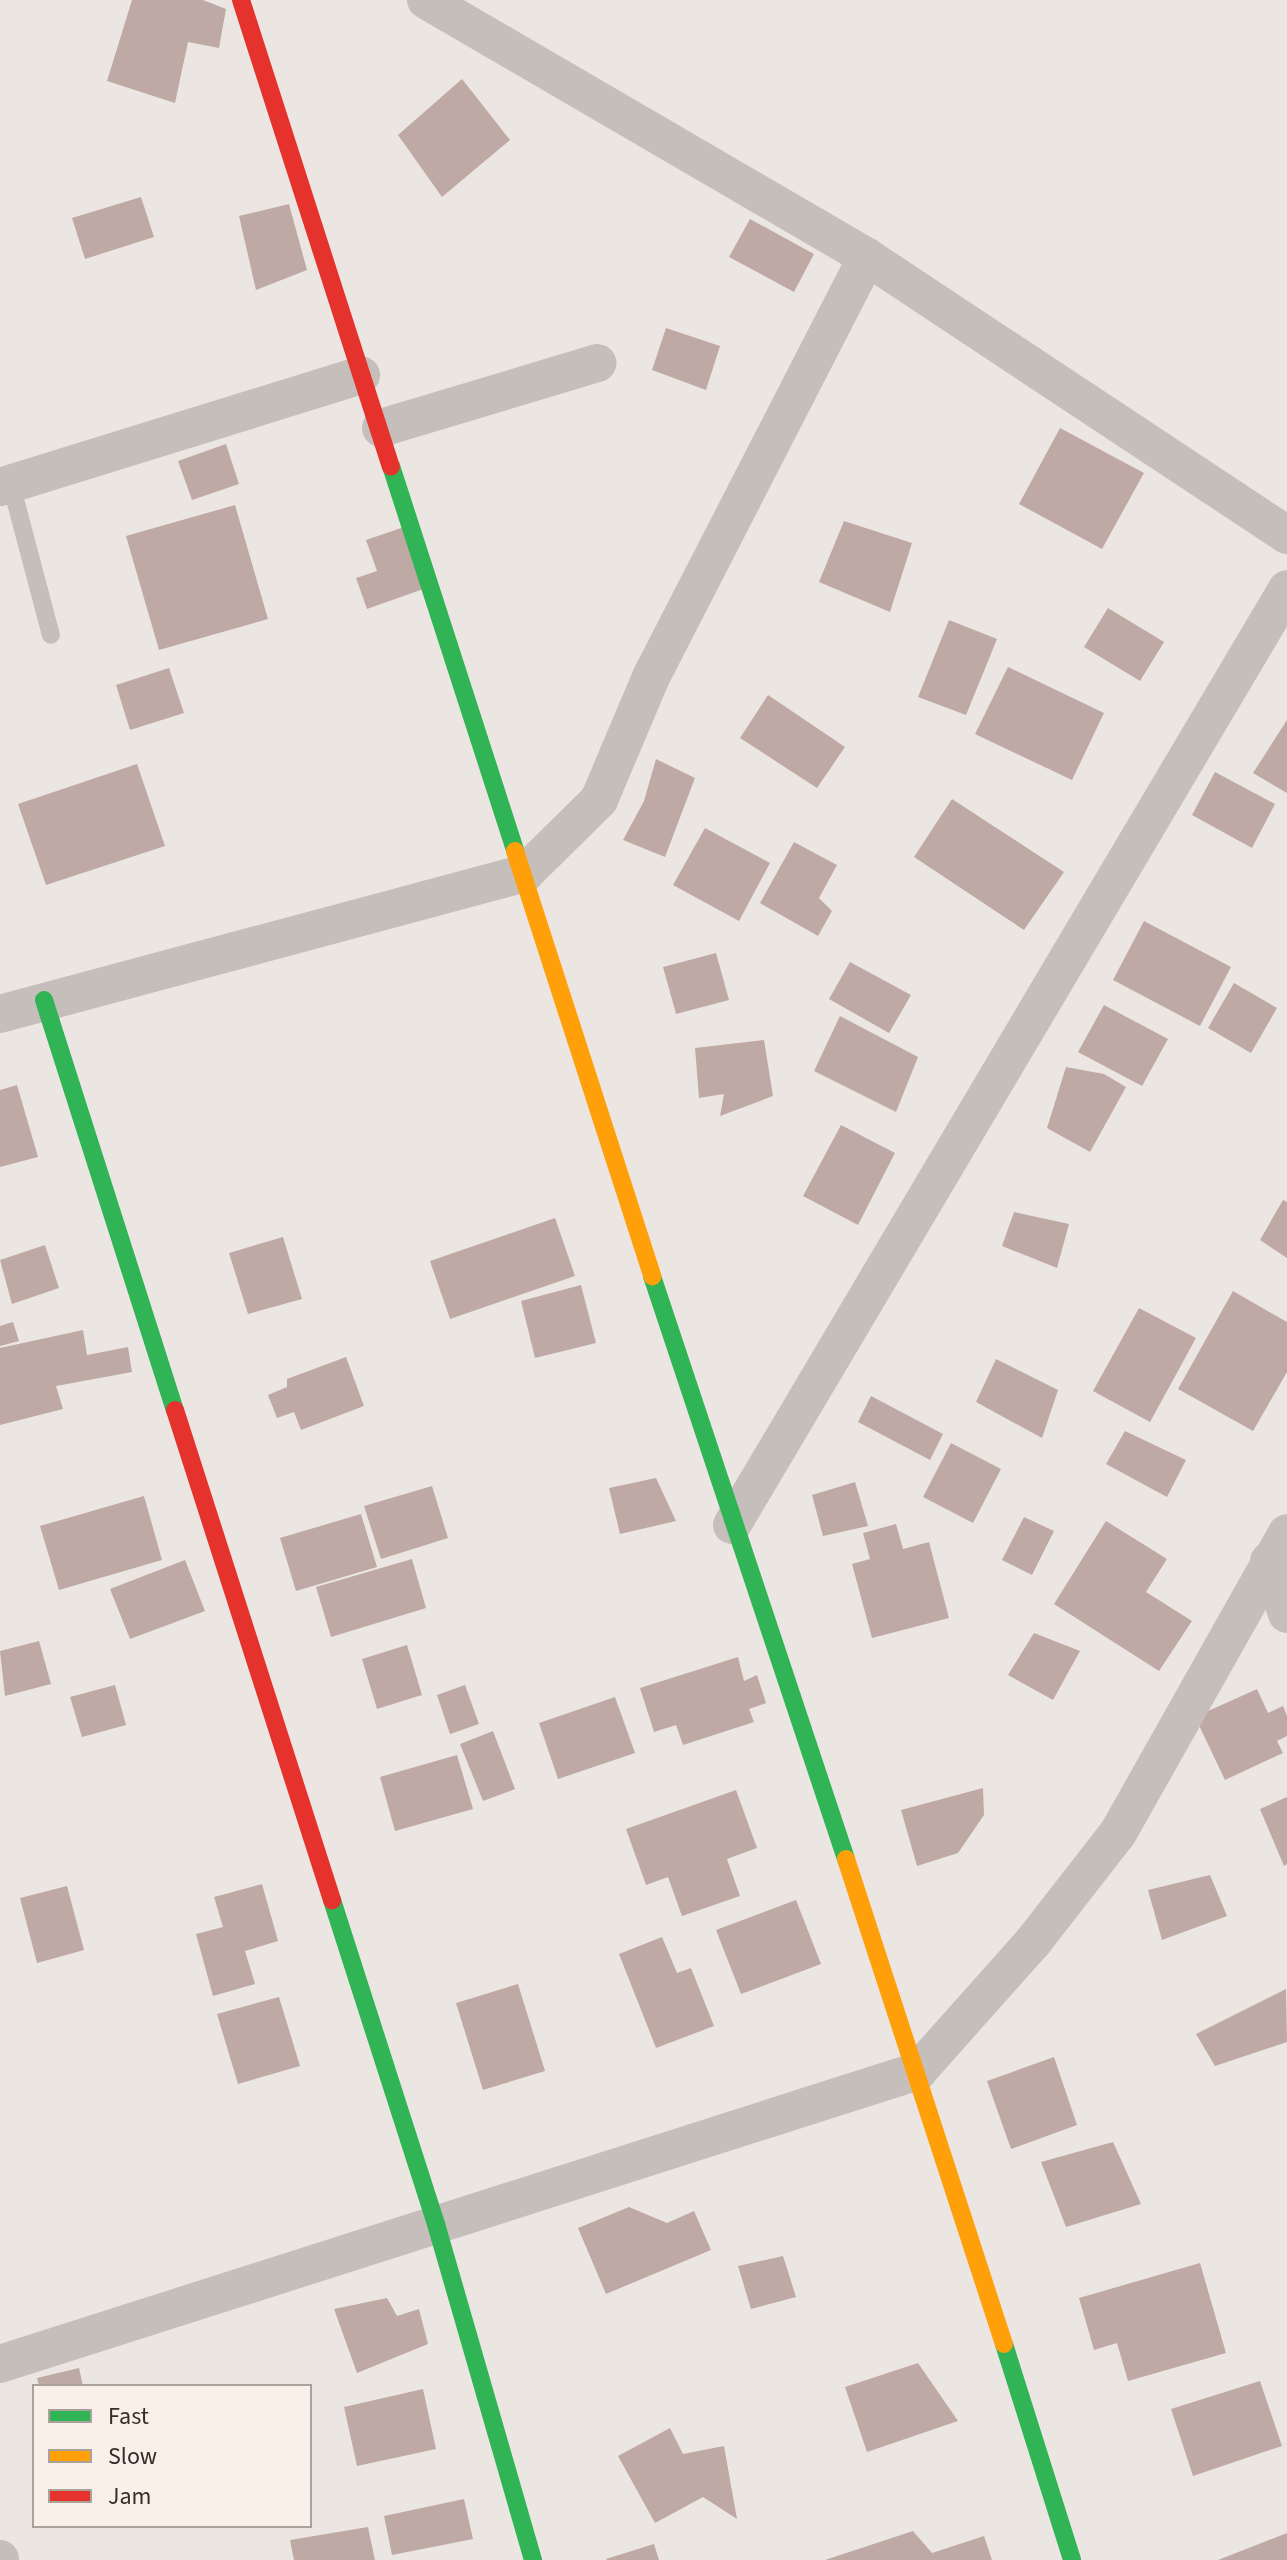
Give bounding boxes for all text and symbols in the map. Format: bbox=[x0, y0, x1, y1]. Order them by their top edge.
legend bbox=[32, 2384, 312, 2528]
text: Fast bbox=[108, 2399, 149, 2434]
text: Slow bbox=[108, 2439, 157, 2474]
text: Jam bbox=[108, 2479, 152, 2514]

